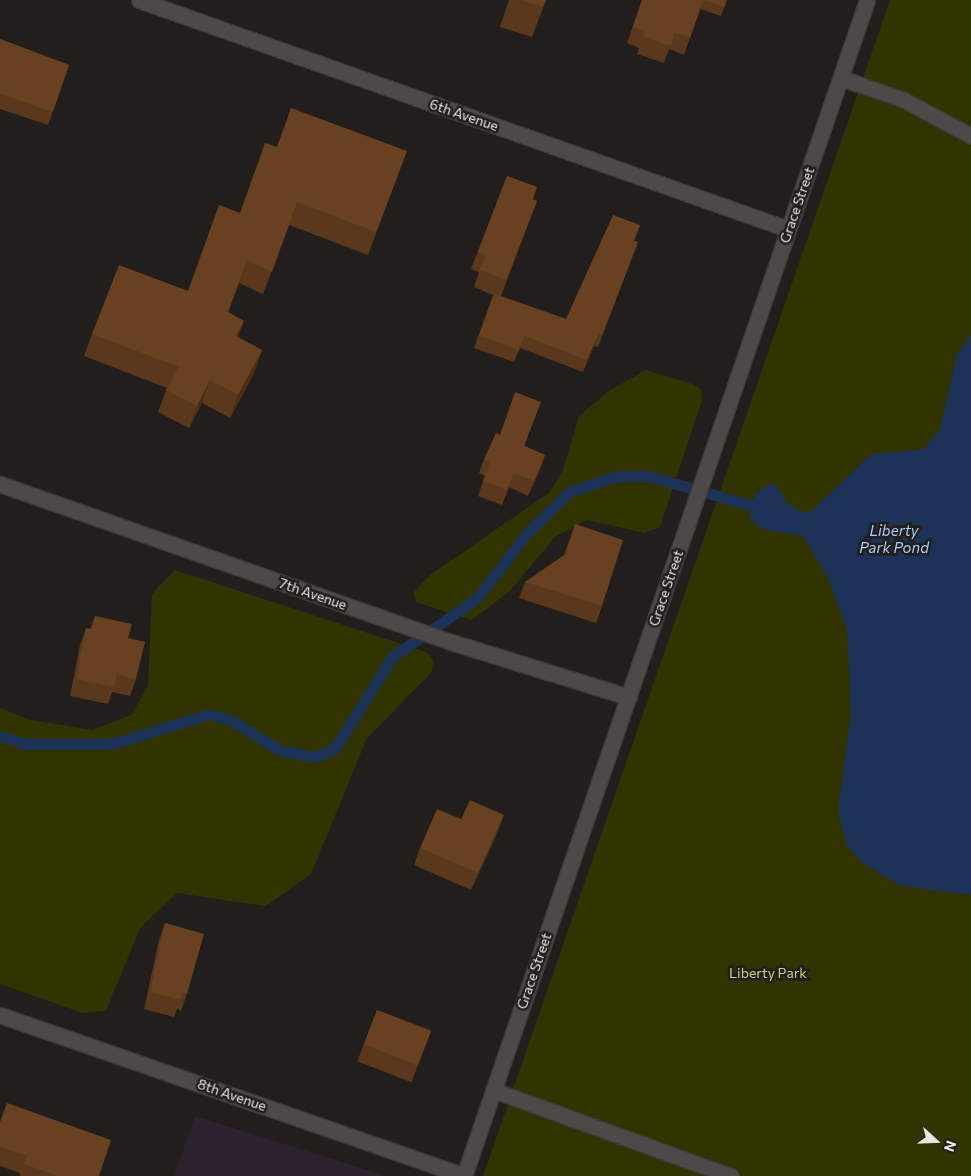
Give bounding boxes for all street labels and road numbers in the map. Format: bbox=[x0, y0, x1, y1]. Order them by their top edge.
street label: 6th Avenue bbox=[427, 95, 501, 135]
street label: Grace Street bbox=[776, 165, 818, 245]
street label: Grace Street bbox=[645, 548, 687, 628]
street label: 7th Avenue bbox=[277, 575, 349, 613]
street label: Grace Street bbox=[513, 931, 555, 1011]
street label: 8th Avenue bbox=[195, 1075, 269, 1115]

